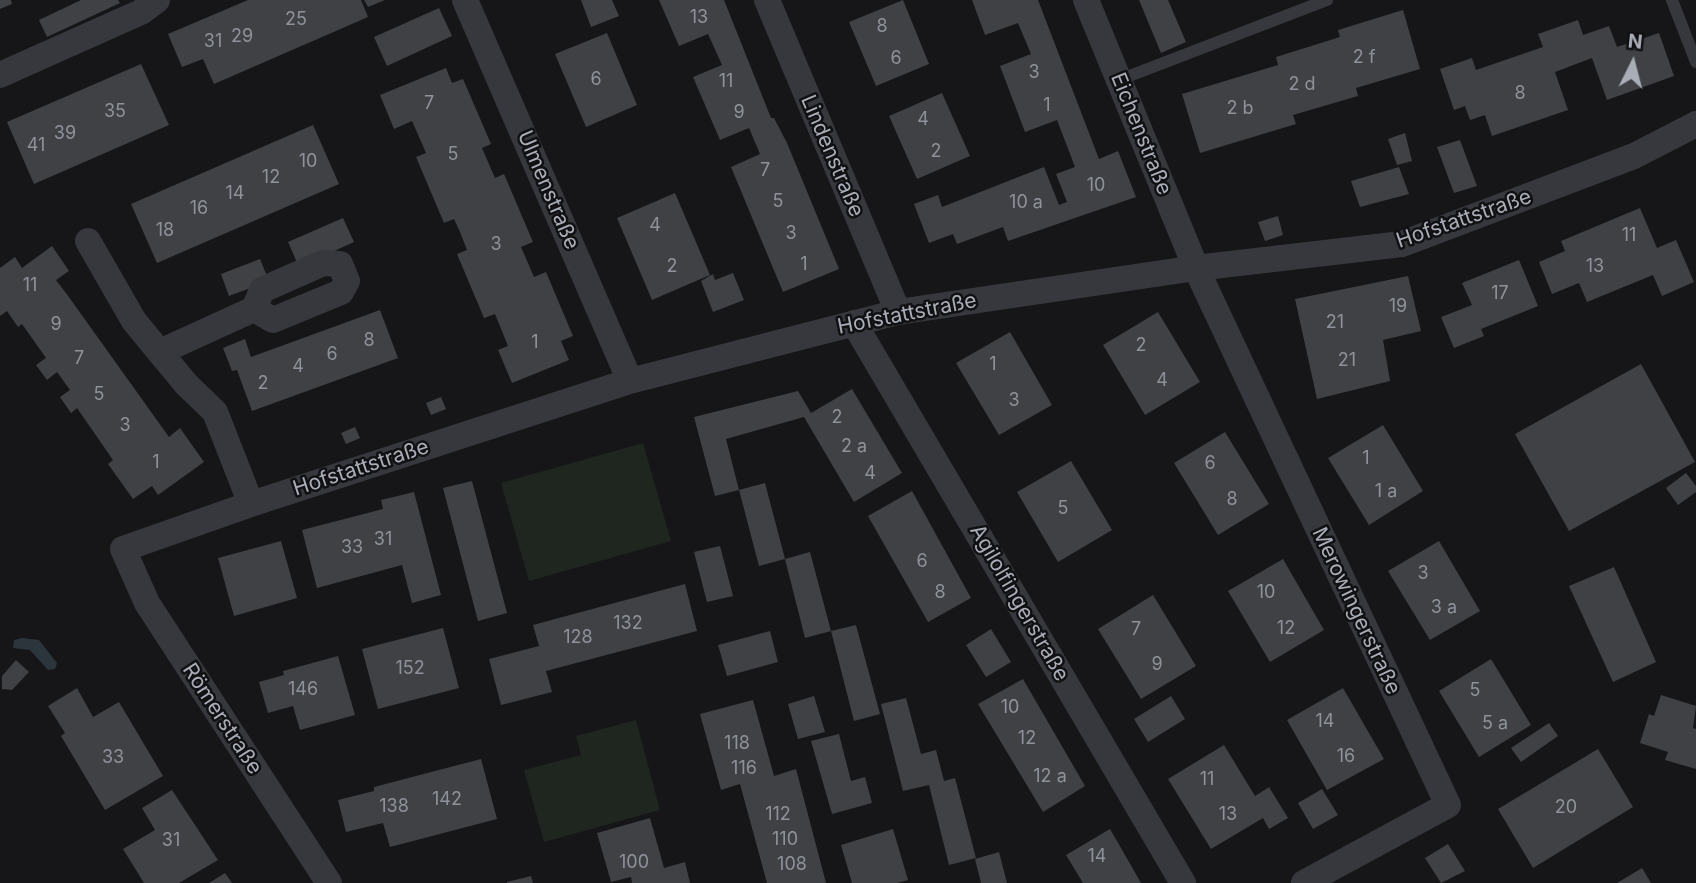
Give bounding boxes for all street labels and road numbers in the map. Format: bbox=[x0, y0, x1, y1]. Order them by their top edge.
street label: Eichenstraße bbox=[1105, 69, 1177, 199]
street label: Lindenstraße bbox=[795, 91, 869, 221]
street label: Ulmenstraße bbox=[512, 127, 584, 253]
street label: Hofstattstraße bbox=[1393, 184, 1535, 254]
street label: Hofstattstraße bbox=[835, 288, 979, 340]
street label: Hofstattstraße bbox=[290, 434, 432, 502]
street label: Agilolfingerstraße bbox=[964, 520, 1074, 686]
street label: Merowingerstraße bbox=[1306, 523, 1406, 699]
street label: Römerstraße bbox=[177, 659, 267, 779]

